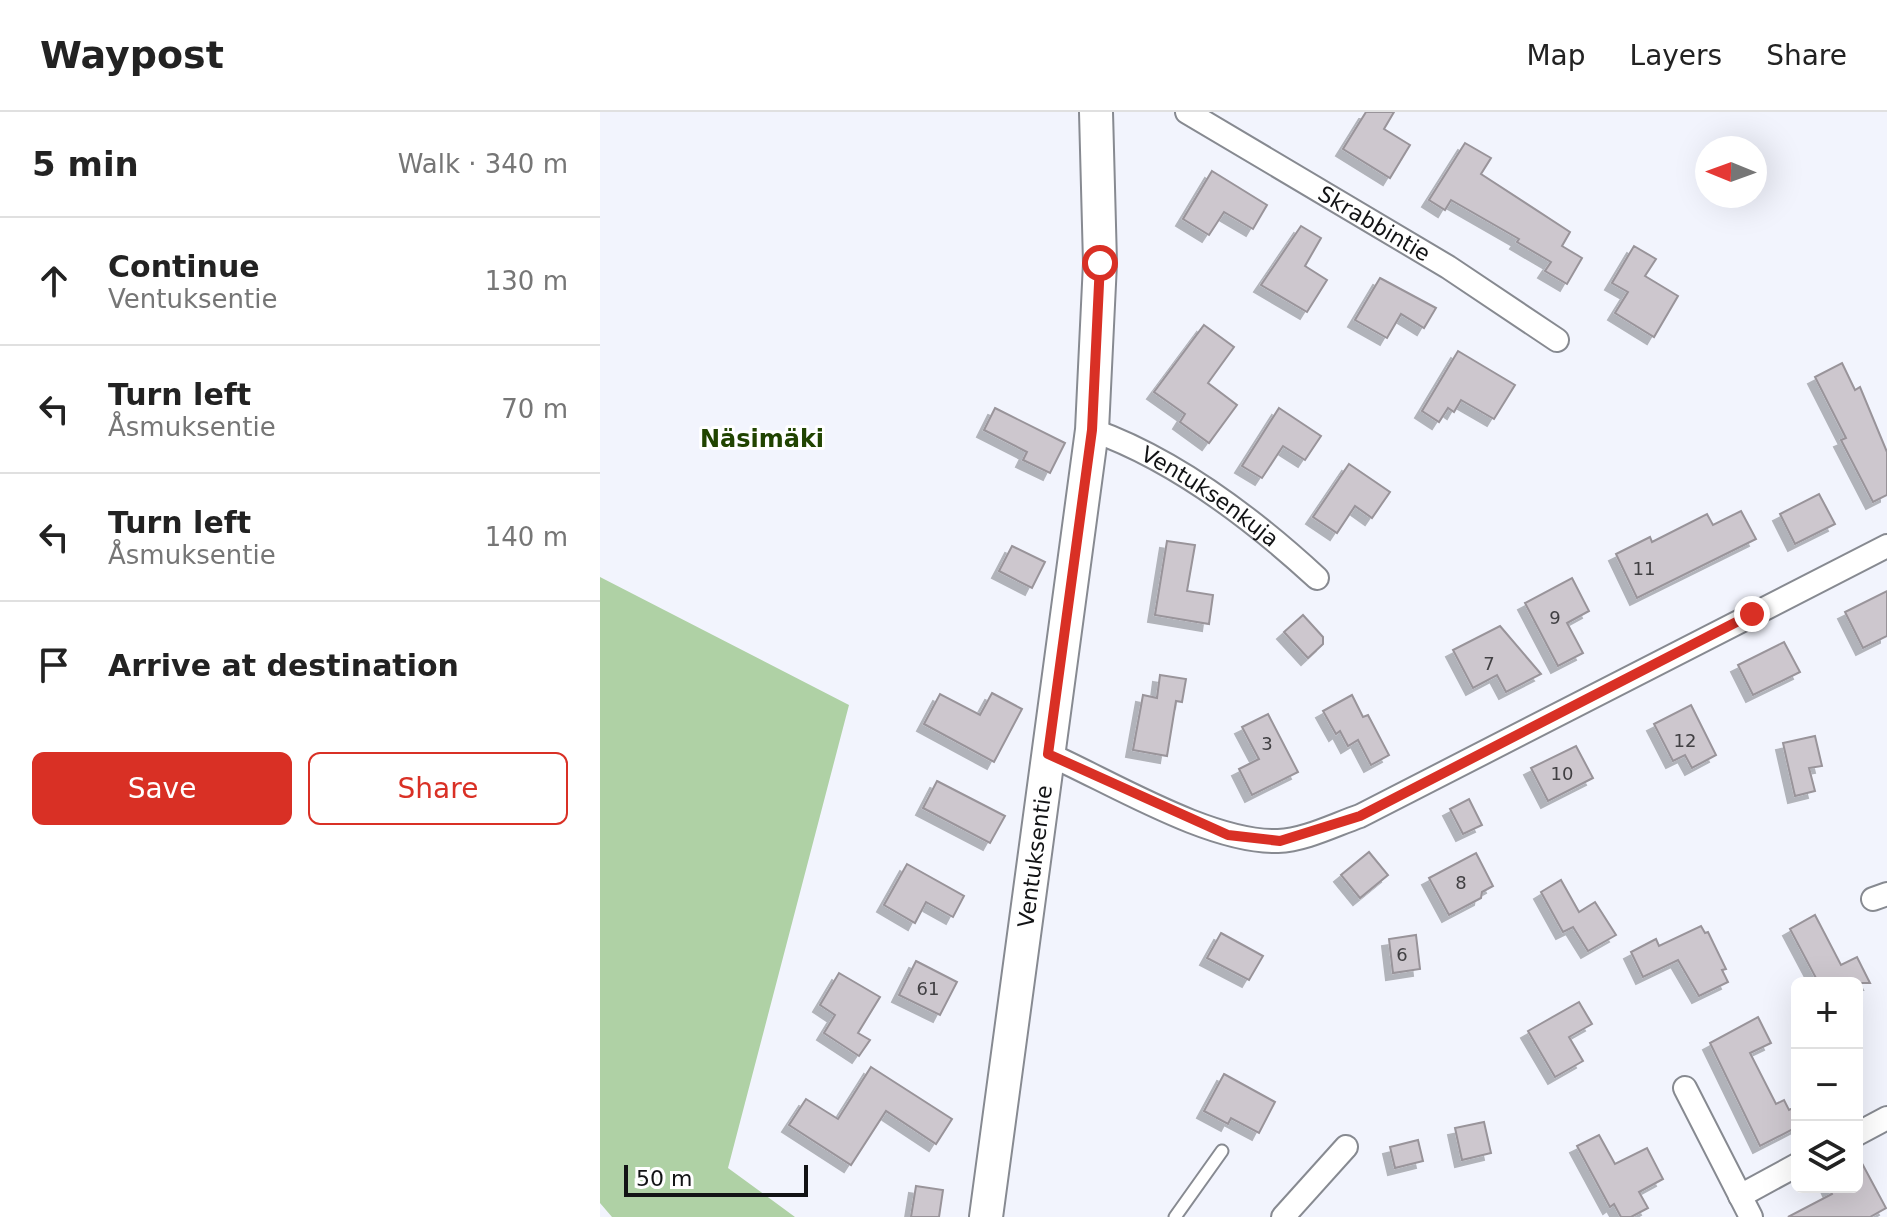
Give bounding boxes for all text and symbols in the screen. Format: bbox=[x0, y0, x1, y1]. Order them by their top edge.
text: Waypost bbox=[40, 33, 224, 77]
text: Map bbox=[1526, 39, 1586, 72]
text: Layers bbox=[1630, 39, 1722, 72]
text: Share bbox=[1766, 39, 1847, 72]
north arrow bbox=[1695, 136, 1767, 208]
text: 5 min bbox=[32, 144, 139, 184]
text: Walk · 340 m bbox=[398, 149, 568, 179]
street label: Skrabbintie bbox=[1314, 181, 1435, 266]
route start bbox=[1082, 245, 1118, 281]
text: Continue bbox=[108, 249, 260, 284]
icon: ahead bbox=[32, 259, 76, 303]
text: 130 m bbox=[485, 266, 568, 296]
text: Ventuksentie bbox=[108, 284, 277, 314]
text: Turn left bbox=[108, 377, 251, 412]
icon: left bbox=[32, 387, 76, 431]
text: 70 m bbox=[501, 394, 568, 424]
text: Åsmuksentie bbox=[108, 412, 276, 442]
district label: Näsimäki bbox=[700, 425, 824, 453]
street label: Ventuksenkuja bbox=[1137, 441, 1284, 552]
text: Turn left bbox=[108, 505, 251, 540]
icon: left bbox=[32, 515, 76, 559]
text: 140 m bbox=[485, 522, 568, 552]
text: Åsmuksentie bbox=[108, 540, 276, 570]
house number: 11 bbox=[1633, 558, 1655, 579]
route end bbox=[1734, 596, 1770, 632]
house number: 9 bbox=[1549, 607, 1561, 628]
icon: arrive bbox=[32, 643, 76, 687]
text: Arrive at destination bbox=[108, 648, 459, 683]
house number: 7 bbox=[1483, 653, 1495, 674]
house number: 12 bbox=[1674, 730, 1696, 751]
house number: 3 bbox=[1261, 733, 1273, 754]
button: Save bbox=[32, 752, 292, 825]
button: Share bbox=[308, 752, 568, 825]
house number: 10 bbox=[1551, 763, 1573, 784]
street label: Ventuksentie bbox=[1013, 783, 1057, 929]
house number: 8 bbox=[1455, 872, 1467, 893]
house number: 6 bbox=[1396, 944, 1408, 965]
map controls bbox=[1791, 977, 1863, 1193]
button: + bbox=[1791, 977, 1863, 1049]
house number: 61 bbox=[917, 978, 939, 999]
button: − bbox=[1791, 1049, 1863, 1121]
button: layers bbox=[1791, 1121, 1863, 1193]
scale bar bbox=[624, 1161, 808, 1197]
text: 50 m bbox=[636, 1166, 692, 1191]

